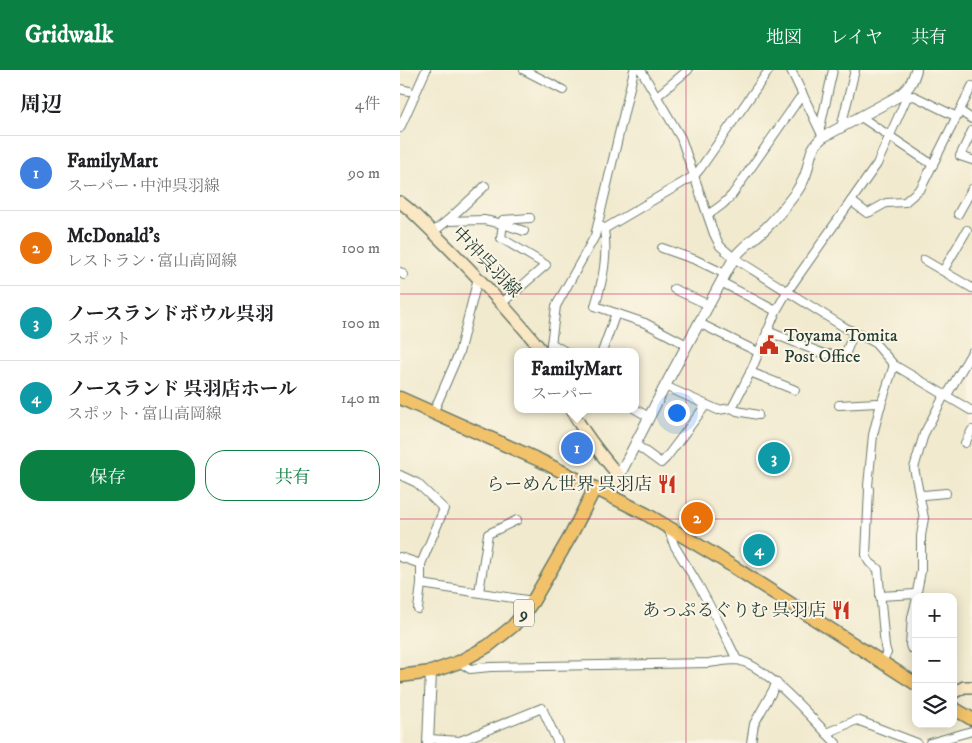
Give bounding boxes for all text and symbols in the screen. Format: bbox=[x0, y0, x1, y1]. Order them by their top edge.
text: Gridwalk bbox=[25, 20, 113, 50]
text: 地図 bbox=[766, 27, 802, 49]
text: レイヤ bbox=[830, 27, 883, 49]
text: 共有 bbox=[911, 27, 947, 49]
text: 周辺 bbox=[20, 92, 62, 118]
text: 4件 bbox=[355, 94, 380, 114]
text: FamilyMart bbox=[67, 150, 158, 173]
text: 1 bbox=[33, 163, 39, 183]
text: 90 m bbox=[348, 163, 380, 183]
text: スーパー · 中沖呉羽線 bbox=[67, 176, 220, 196]
street label: 中沖呉羽線 bbox=[447, 223, 525, 303]
text: McDonald's bbox=[67, 225, 160, 248]
text: 2 bbox=[32, 238, 40, 258]
text: 100 m bbox=[342, 238, 380, 258]
text: レストラン · 富山高岡線 bbox=[67, 251, 237, 271]
text: ノースランドボウル呉羽 bbox=[67, 303, 274, 326]
text: 3 bbox=[33, 313, 39, 333]
text: 100 m bbox=[342, 313, 380, 333]
place label: Toyama Tomita Post Office bbox=[784, 325, 898, 368]
text: スポット bbox=[67, 329, 131, 349]
public building icon: Toyama Tomita Post Office bbox=[758, 334, 780, 356]
popup bbox=[514, 348, 639, 413]
text: FamilyMart bbox=[531, 358, 622, 381]
text: ノースランド 呉羽店ホール bbox=[67, 378, 297, 401]
text: スーパー bbox=[531, 384, 593, 404]
text: 4 bbox=[31, 388, 41, 408]
text: 140 m bbox=[341, 388, 380, 408]
your location bbox=[664, 400, 690, 426]
text: スポット · 富山高岡線 bbox=[67, 404, 222, 424]
pin: 1 bbox=[561, 429, 593, 467]
pin: 3 bbox=[758, 439, 790, 477]
button: 保存 bbox=[20, 450, 195, 501]
button: 共有 bbox=[205, 450, 380, 501]
restaurant icon: らーめん世界 呉羽店 bbox=[656, 473, 678, 495]
place label: らーめん世界 呉羽店 bbox=[486, 474, 652, 496]
pin: 2 bbox=[681, 499, 713, 537]
pin: 4 bbox=[743, 531, 775, 569]
map controls bbox=[912, 593, 957, 728]
button: + bbox=[912, 593, 957, 638]
restaurant icon: あっぷるぐりむ 呉羽店 bbox=[830, 599, 852, 621]
road number: 9 bbox=[514, 600, 534, 626]
place label: あっぷるぐりむ 呉羽店 bbox=[642, 600, 826, 622]
button: − bbox=[912, 638, 957, 683]
button: layers bbox=[912, 683, 957, 728]

